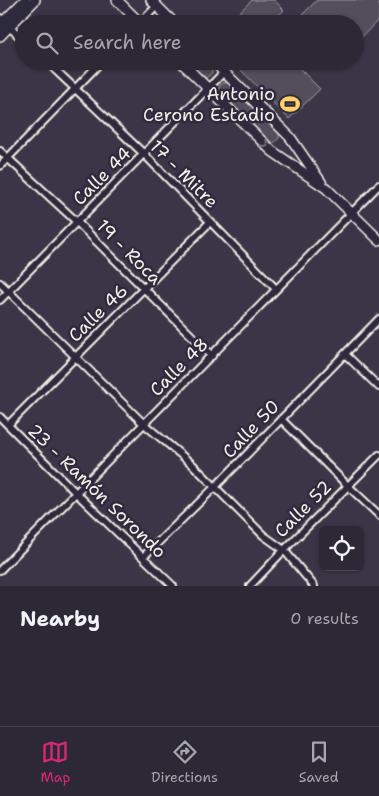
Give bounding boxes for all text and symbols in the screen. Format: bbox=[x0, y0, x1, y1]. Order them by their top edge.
search box bbox=[15, 15, 364, 70]
icon: search bbox=[33, 29, 61, 57]
text: Search here bbox=[73, 30, 182, 55]
place label: Antonio Cerono Estadio bbox=[143, 82, 275, 127]
sports icon: Antonio Cerono Estadio bbox=[279, 93, 301, 115]
street label: 17 - Mitre bbox=[145, 135, 223, 213]
one-way arrow bbox=[259, 138, 268, 147]
street label: Calle 44 bbox=[67, 141, 137, 211]
street label: 19 - Roca bbox=[91, 214, 167, 290]
street label: Calle 46 bbox=[63, 279, 133, 347]
street label: Calle 48 bbox=[144, 332, 214, 402]
street label: Calle 50 bbox=[217, 395, 285, 463]
street label: 23 - Ramón Sorondo bbox=[23, 419, 171, 563]
street label: Calle 52 bbox=[269, 475, 337, 543]
map controls bbox=[319, 526, 364, 571]
button: locate bbox=[319, 526, 364, 571]
text: Nearby bbox=[20, 605, 100, 633]
text: 0 results bbox=[290, 608, 359, 629]
tab: Map bbox=[40, 738, 70, 786]
tab: Directions bbox=[151, 738, 218, 786]
tab: Saved bbox=[299, 738, 339, 786]

